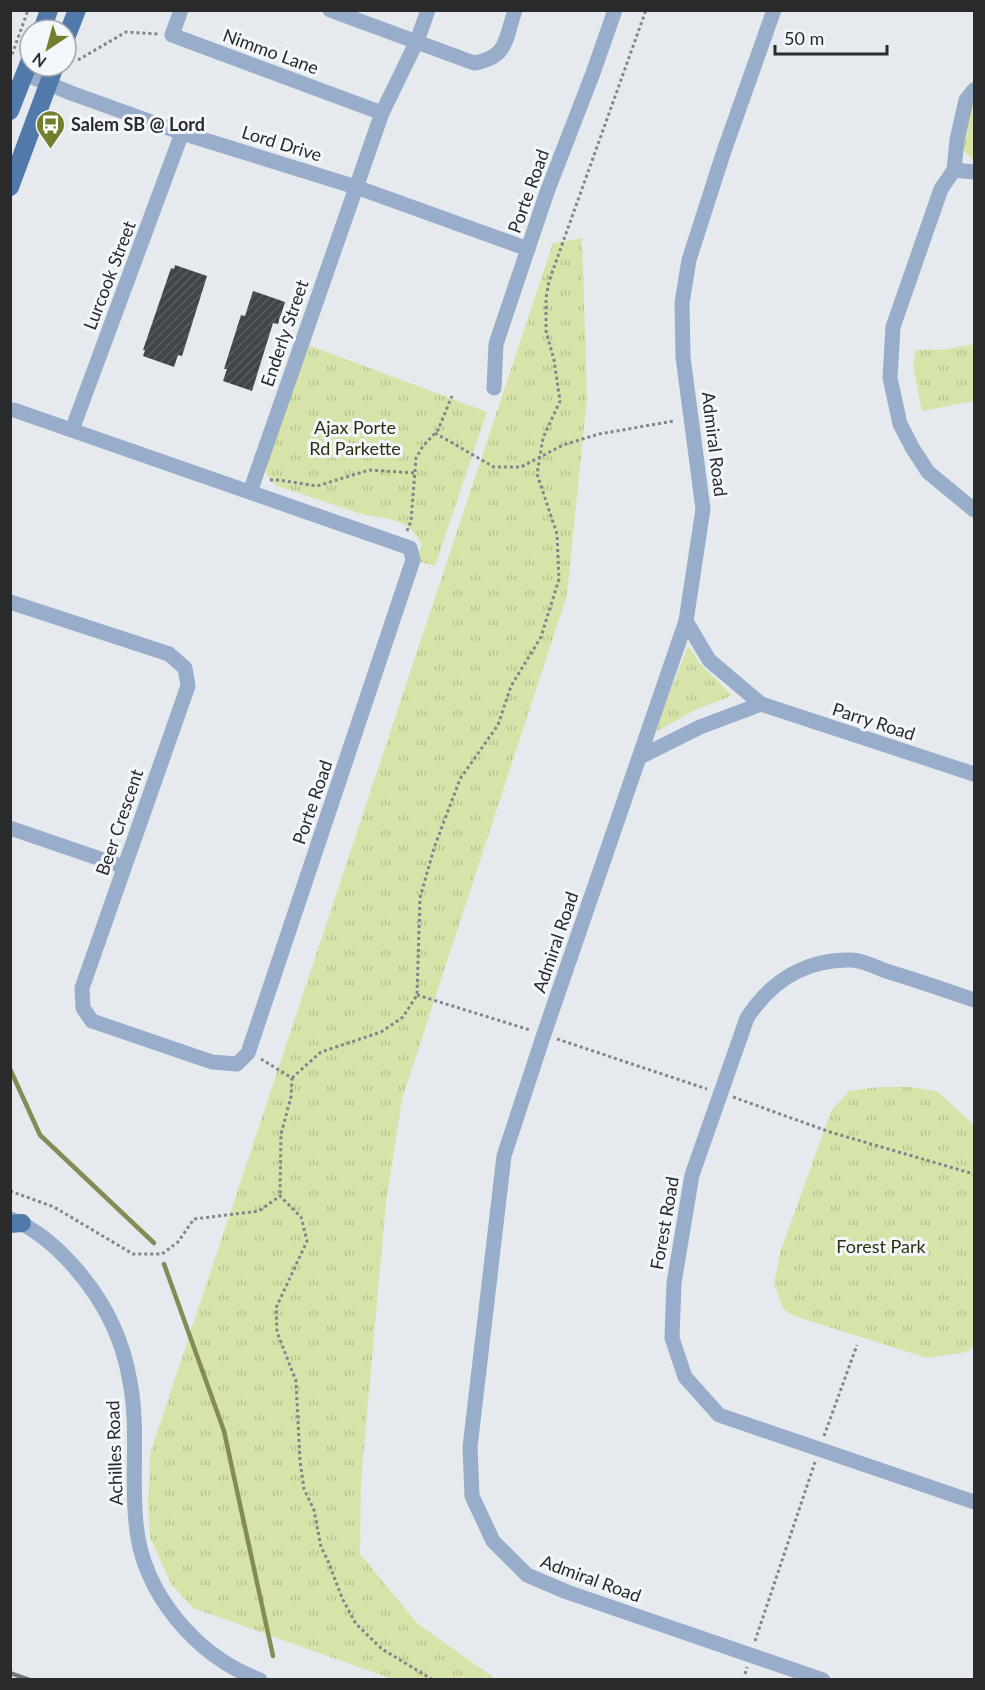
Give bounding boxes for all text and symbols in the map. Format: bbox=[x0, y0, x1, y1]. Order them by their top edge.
north arrow bbox=[18, 18, 78, 78]
scale bar bbox=[775, 18, 888, 56]
street label: Nimmo Lane bbox=[220, 24, 322, 78]
text: 50 m bbox=[784, 27, 824, 49]
text: N bbox=[28, 49, 49, 72]
bus stop icon: Salem SB @ Lord bbox=[34, 108, 66, 150]
place label: Salem SB @ Lord bbox=[71, 113, 205, 135]
street label: Lord Drive bbox=[239, 120, 325, 166]
street label: Porte Road bbox=[503, 146, 553, 236]
street label: Lurcook Street bbox=[78, 217, 140, 333]
street label: Enderly Street bbox=[255, 276, 313, 389]
street label: Admiral Road bbox=[698, 390, 732, 498]
park label: Ajax Porte Rd Parkette bbox=[309, 416, 401, 459]
street label: Parry Road bbox=[830, 697, 918, 745]
street label: Porte Road bbox=[287, 757, 337, 847]
street label: Beer Crescent bbox=[91, 765, 148, 878]
street label: Admiral Road bbox=[527, 889, 583, 995]
street label: Forest Road bbox=[645, 1175, 683, 1271]
park label: Forest Park bbox=[836, 1235, 927, 1257]
street label: Achilles Road bbox=[101, 1400, 127, 1506]
street label: Admiral Road bbox=[538, 1550, 644, 1606]

